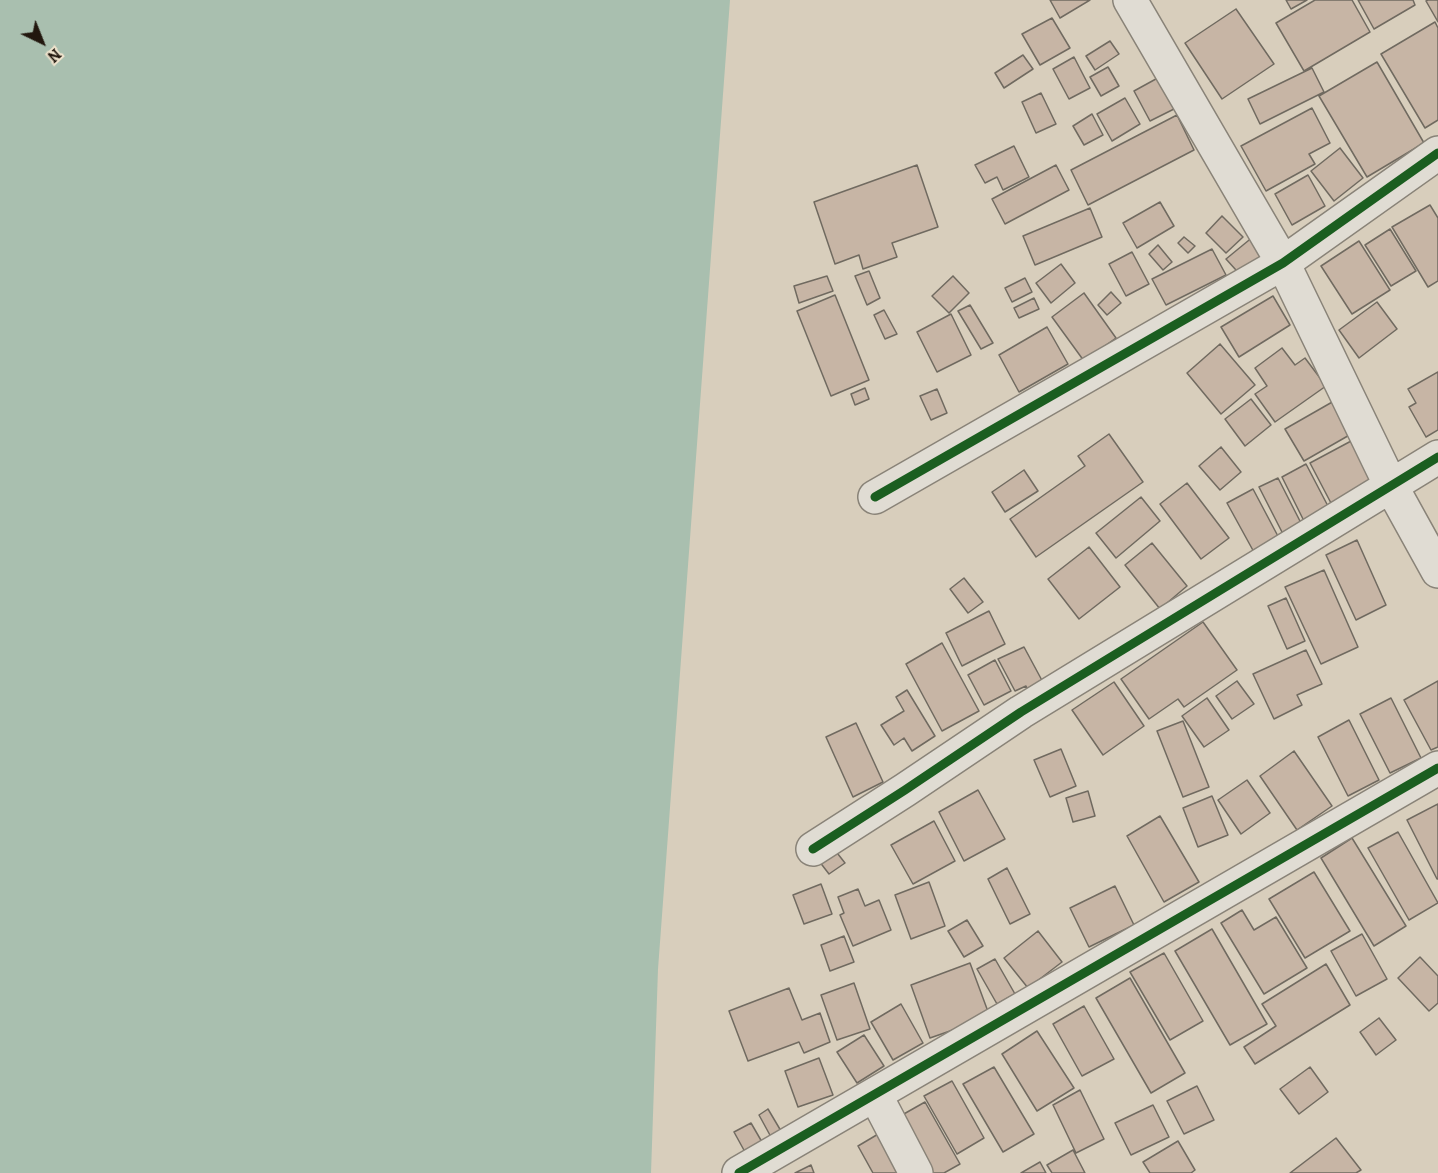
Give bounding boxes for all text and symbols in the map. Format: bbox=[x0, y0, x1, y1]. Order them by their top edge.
north arrow bbox=[12, 12, 72, 72]
text: N bbox=[43, 43, 66, 67]

